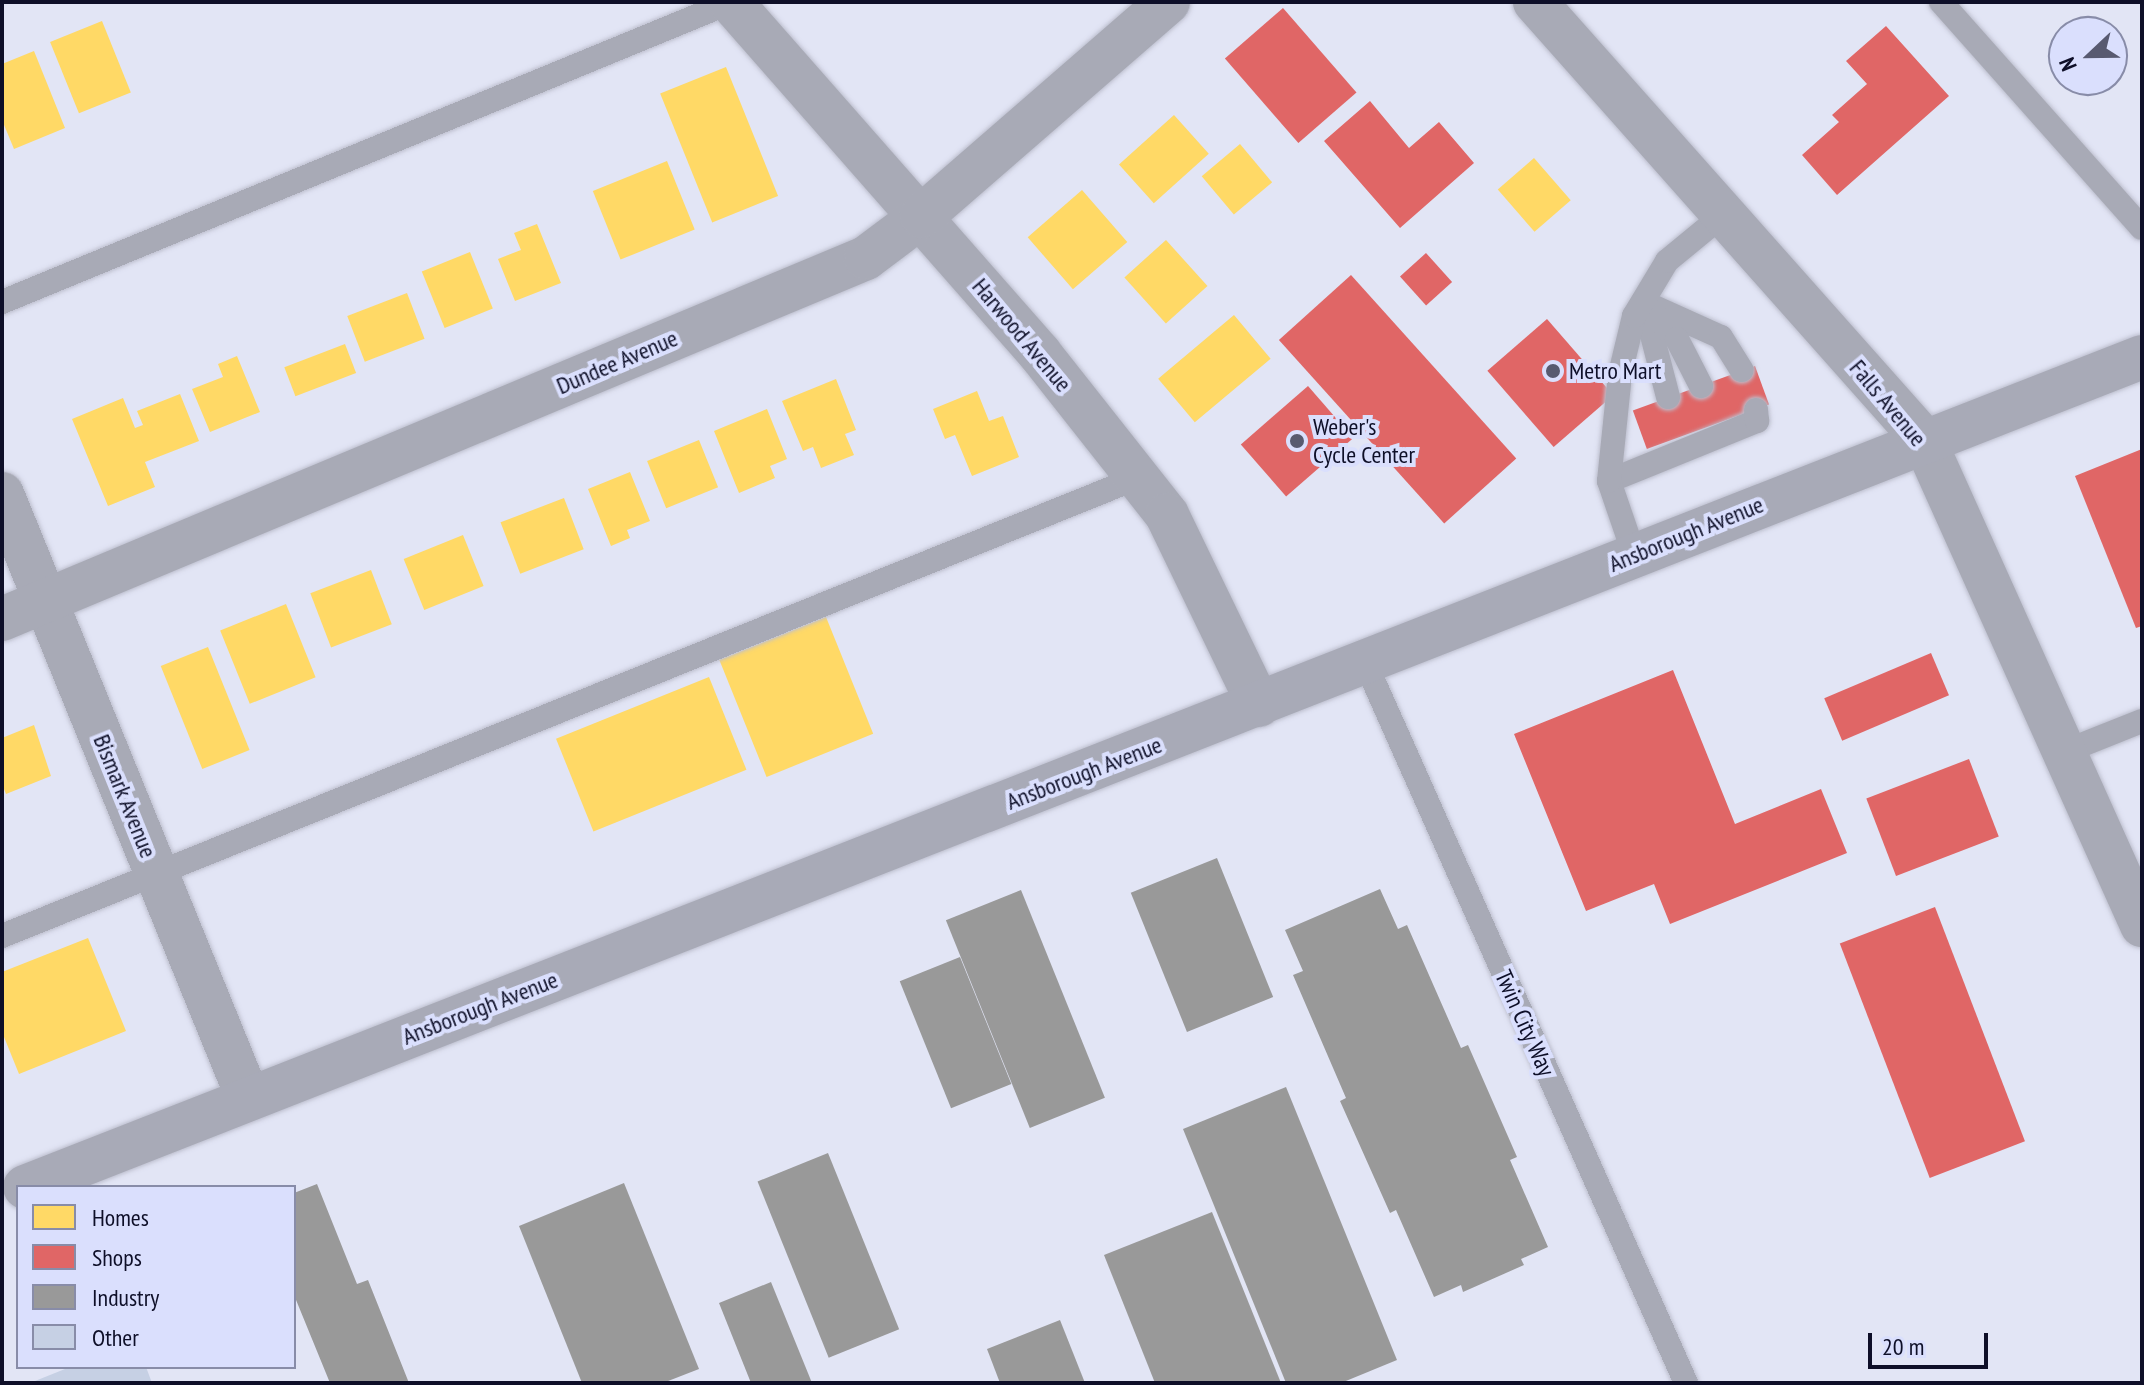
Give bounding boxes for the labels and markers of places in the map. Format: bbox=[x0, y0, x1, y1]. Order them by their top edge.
place label: Metro Mart bbox=[1569, 357, 1661, 385]
marker: Metro Mart bbox=[1544, 362, 1562, 380]
place label: Weber's Cycle Center bbox=[1313, 413, 1415, 469]
marker: Weber's Cycle Center bbox=[1288, 432, 1306, 450]

